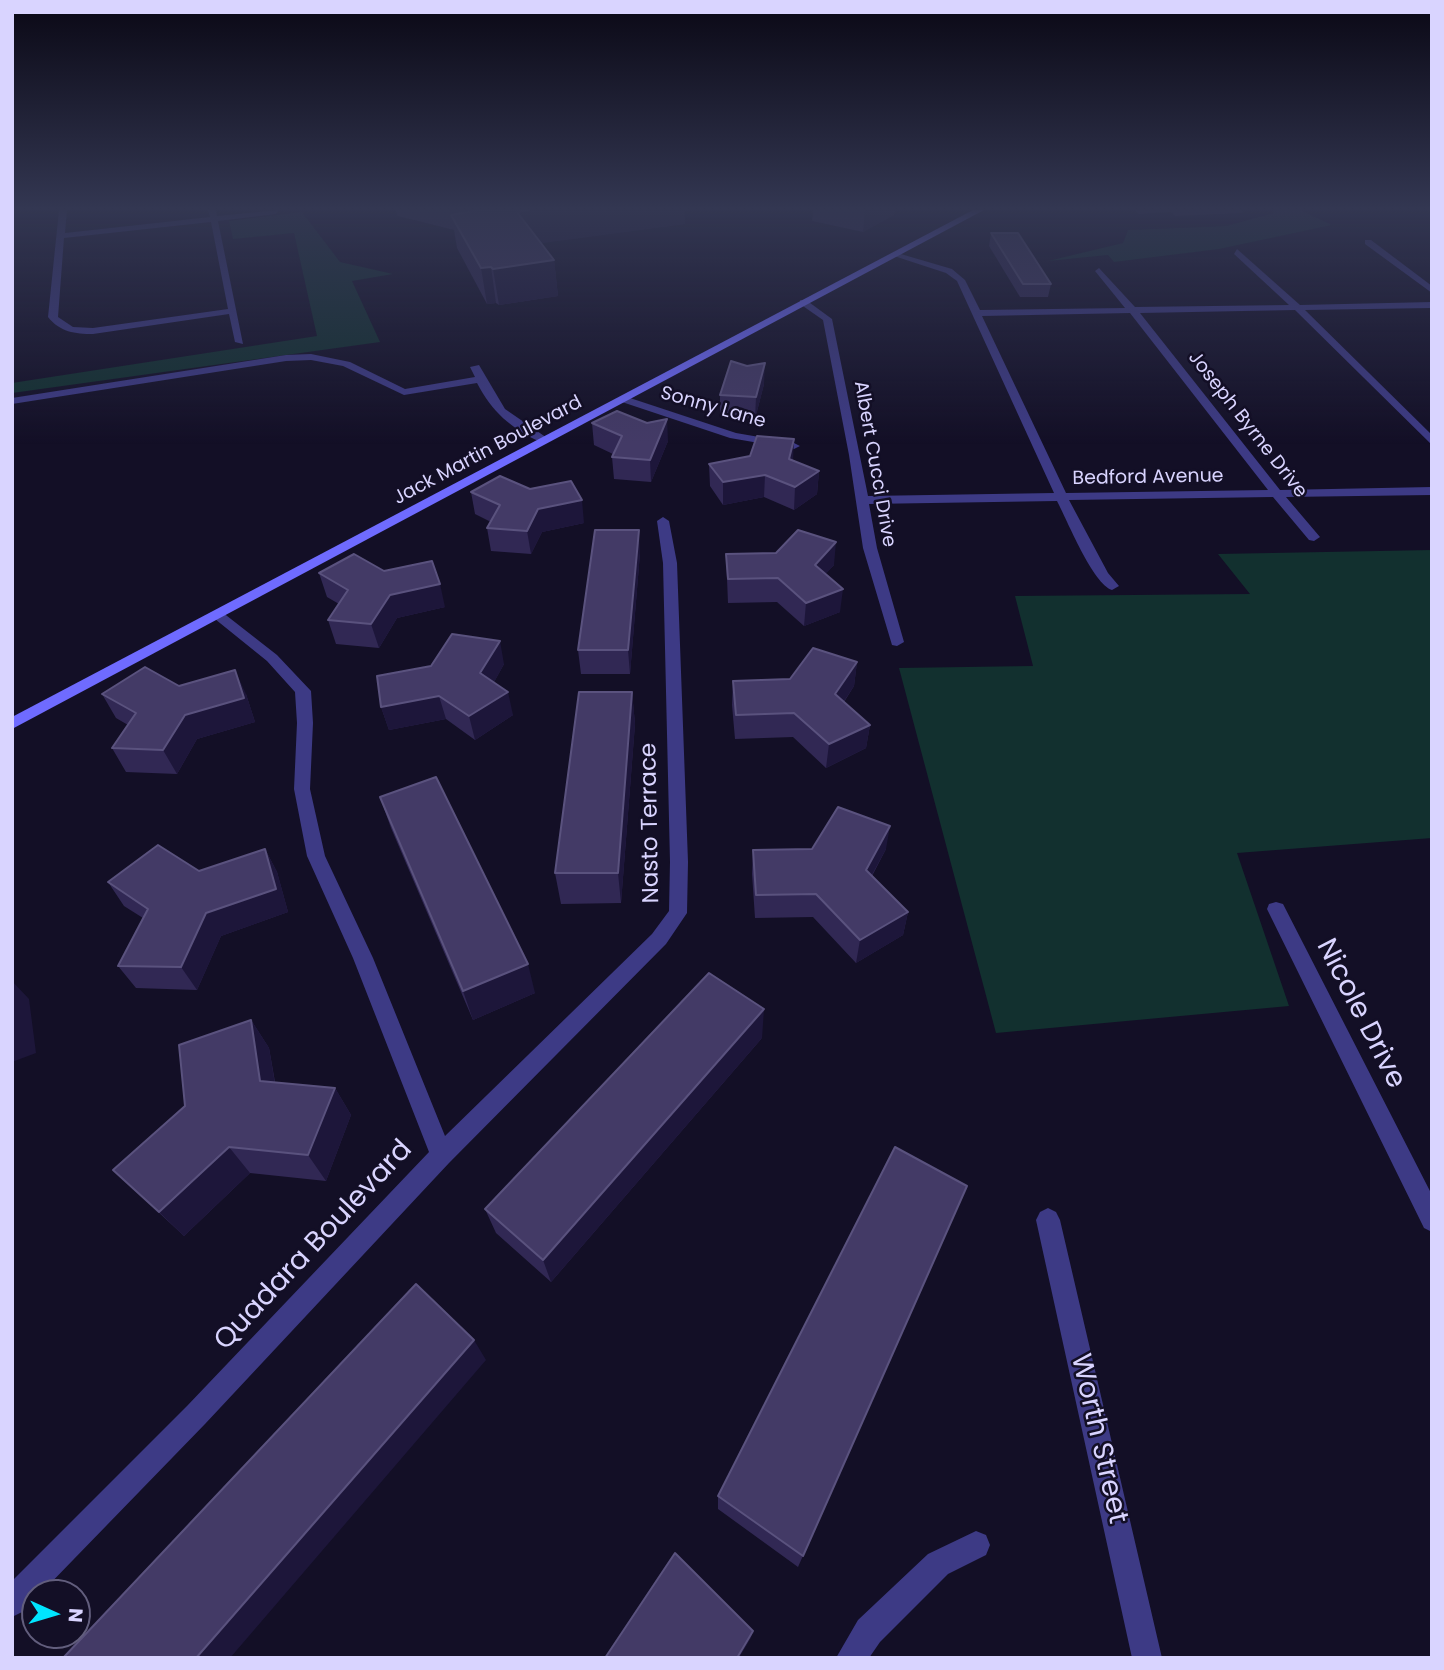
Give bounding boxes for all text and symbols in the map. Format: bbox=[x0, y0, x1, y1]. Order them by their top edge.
street label: Joseph Byrne Drive bbox=[1183, 347, 1311, 503]
street label: Albert Cucci Drive bbox=[848, 379, 900, 549]
street label: Sonny Lane bbox=[658, 382, 768, 434]
street label: Jack Martin Boulevard bbox=[390, 392, 586, 510]
street label: Bedford Avenue bbox=[1072, 465, 1224, 491]
street label: Nasto Terrace bbox=[636, 742, 666, 904]
street label: Nicole Drive bbox=[1308, 934, 1412, 1094]
street label: Quadara Boulevard bbox=[208, 1134, 420, 1358]
street label: Worth Street bbox=[1062, 1351, 1134, 1527]
north arrow bbox=[21, 1579, 91, 1649]
text: N bbox=[61, 1607, 89, 1623]

